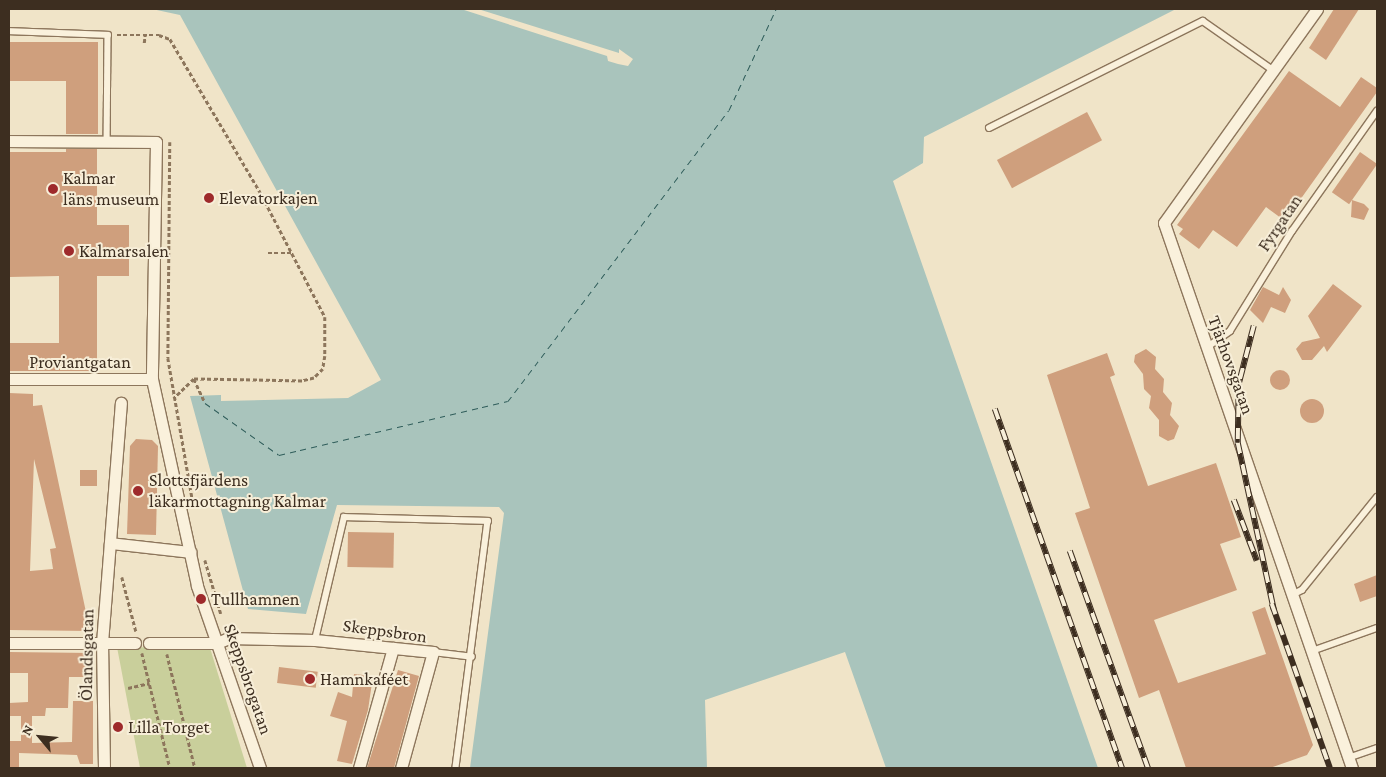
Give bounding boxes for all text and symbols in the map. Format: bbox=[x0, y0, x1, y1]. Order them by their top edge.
place label: Kalmar läns museum bbox=[63, 168, 159, 210]
marker: Kalmar läns museum bbox=[47, 183, 59, 195]
place label: Elevatorkajen bbox=[219, 187, 318, 209]
street label: Fyrgatan bbox=[1253, 190, 1307, 256]
marker: Elevatorkajen bbox=[203, 192, 215, 204]
place label: Kalmarsalen bbox=[79, 240, 169, 262]
marker: Kalmarsalen bbox=[63, 245, 75, 257]
street label: Tjärhovsgatan bbox=[1203, 313, 1259, 417]
street label: Proviantgatan bbox=[29, 351, 131, 373]
place label: Slottsfjärdens läkarmottagning Kalmar bbox=[149, 470, 326, 512]
marker: Slottsfjärdens läkarmottagning Kalmar bbox=[131, 484, 145, 498]
place label: Tullhamnen bbox=[211, 588, 299, 610]
marker: Tullhamnen bbox=[195, 593, 207, 605]
street label: Ölandsgatan bbox=[75, 609, 99, 701]
street label: Skeppsbron bbox=[342, 614, 428, 648]
street label: Skeppsbrogatan bbox=[219, 621, 277, 737]
place label: Hamnkaféet bbox=[320, 668, 408, 690]
marker: Hamnkaféet bbox=[304, 673, 316, 685]
north arrow bbox=[15, 712, 65, 762]
place label: Lilla Torget bbox=[128, 716, 209, 738]
marker: Lilla Torget bbox=[112, 721, 124, 733]
text: N bbox=[17, 722, 36, 738]

